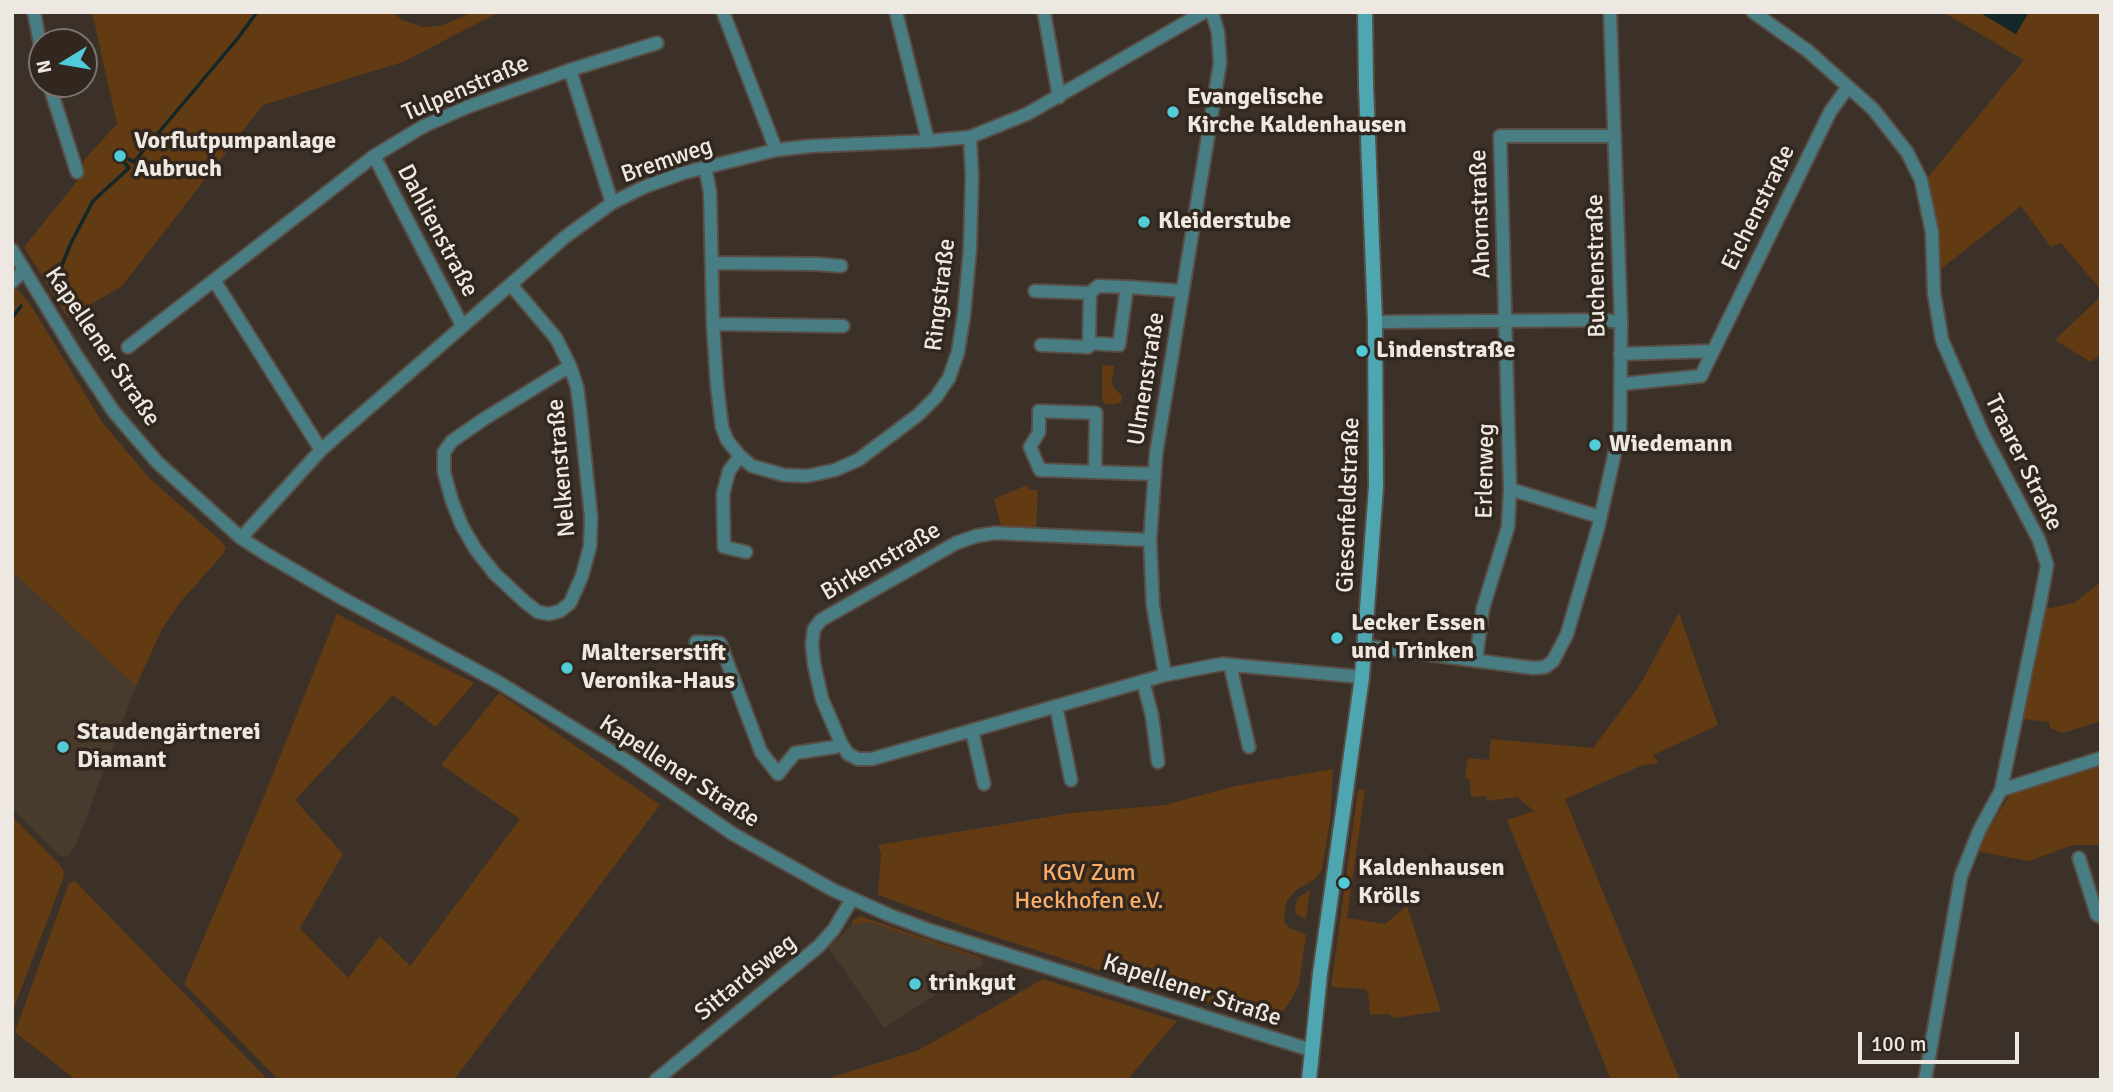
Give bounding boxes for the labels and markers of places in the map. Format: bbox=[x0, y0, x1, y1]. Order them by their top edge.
place label: Evangelische Kirche Kaldenhausen bbox=[1187, 84, 1407, 140]
marker: Evangelische Kirche Kaldenhausen bbox=[1165, 104, 1181, 120]
place label: Vorflutpumpanlage Aubruch bbox=[134, 128, 336, 184]
marker: Vorflutpumpanlage Aubruch bbox=[112, 148, 128, 164]
place label: Kleiderstube bbox=[1158, 208, 1291, 236]
marker: Kleiderstube bbox=[1136, 214, 1152, 230]
place label: Lindenstraße bbox=[1376, 337, 1515, 365]
marker: Lindenstraße bbox=[1354, 343, 1370, 359]
place label: Wiedemann bbox=[1609, 431, 1733, 459]
marker: Wiedemann bbox=[1587, 437, 1603, 453]
place label: Lecker Essen und Trinken bbox=[1351, 610, 1486, 666]
marker: Lecker Essen und Trinken bbox=[1329, 630, 1345, 646]
place label: Malterserstift Veronika-Haus bbox=[581, 640, 735, 696]
marker: Malterserstift Veronika-Haus bbox=[559, 660, 575, 676]
place label: Staudengärtnerei Diamant bbox=[77, 719, 261, 775]
marker: Staudengärtnerei Diamant bbox=[55, 739, 71, 755]
place label: Kaldenhausen Krölls bbox=[1358, 855, 1505, 911]
marker: Kaldenhausen Krölls bbox=[1336, 875, 1352, 891]
place label: trinkgut bbox=[929, 970, 1016, 998]
marker: trinkgut bbox=[907, 976, 923, 992]

